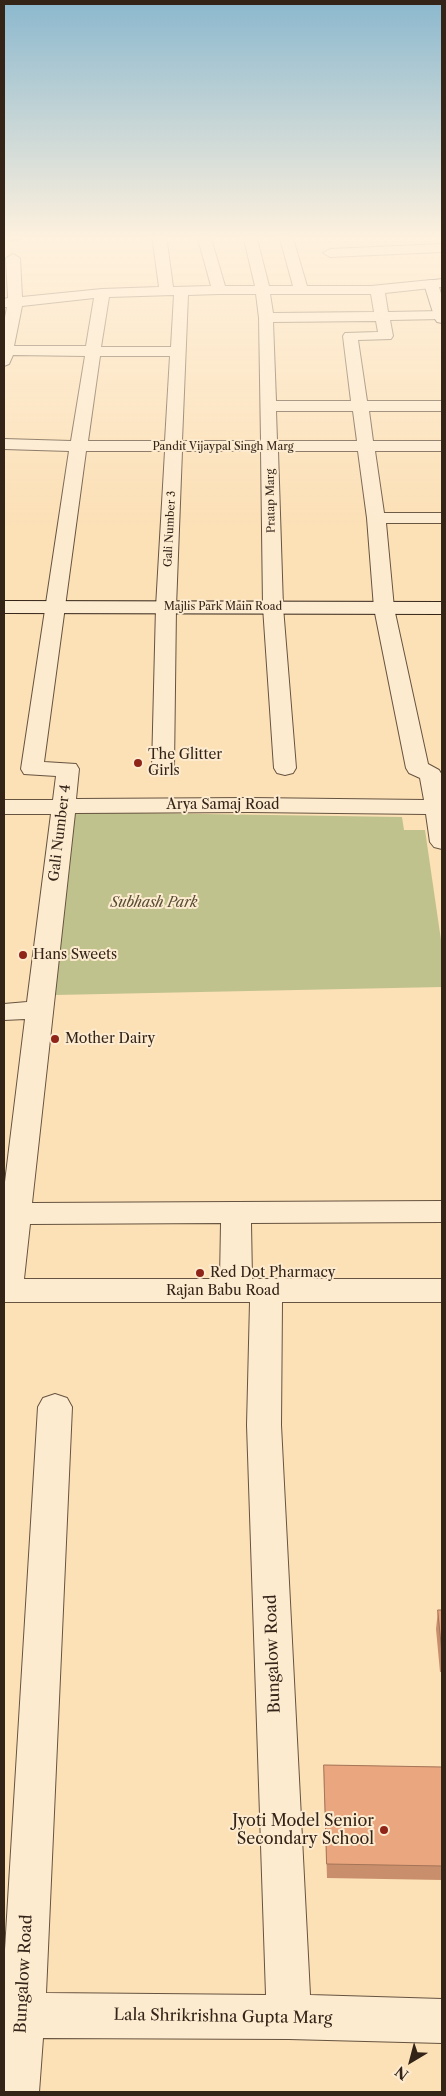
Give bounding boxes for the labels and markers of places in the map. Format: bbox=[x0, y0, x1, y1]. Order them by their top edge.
place label: The Glitter Girls bbox=[148, 747, 222, 780]
marker: The Glitter Girls bbox=[132, 757, 144, 769]
place label: Hans Sweets bbox=[33, 947, 117, 963]
marker: Hans Sweets bbox=[17, 949, 29, 961]
place label: Mother Dairy bbox=[65, 1031, 155, 1047]
marker: Mother Dairy bbox=[49, 1033, 61, 1045]
place label: Red Dot Pharmacy bbox=[210, 1265, 336, 1281]
marker: Red Dot Pharmacy bbox=[194, 1267, 206, 1279]
place label: Jyoti Model Senior Secondary School bbox=[232, 1811, 374, 1849]
marker: Jyoti Model Senior Secondary School bbox=[378, 1824, 390, 1836]

